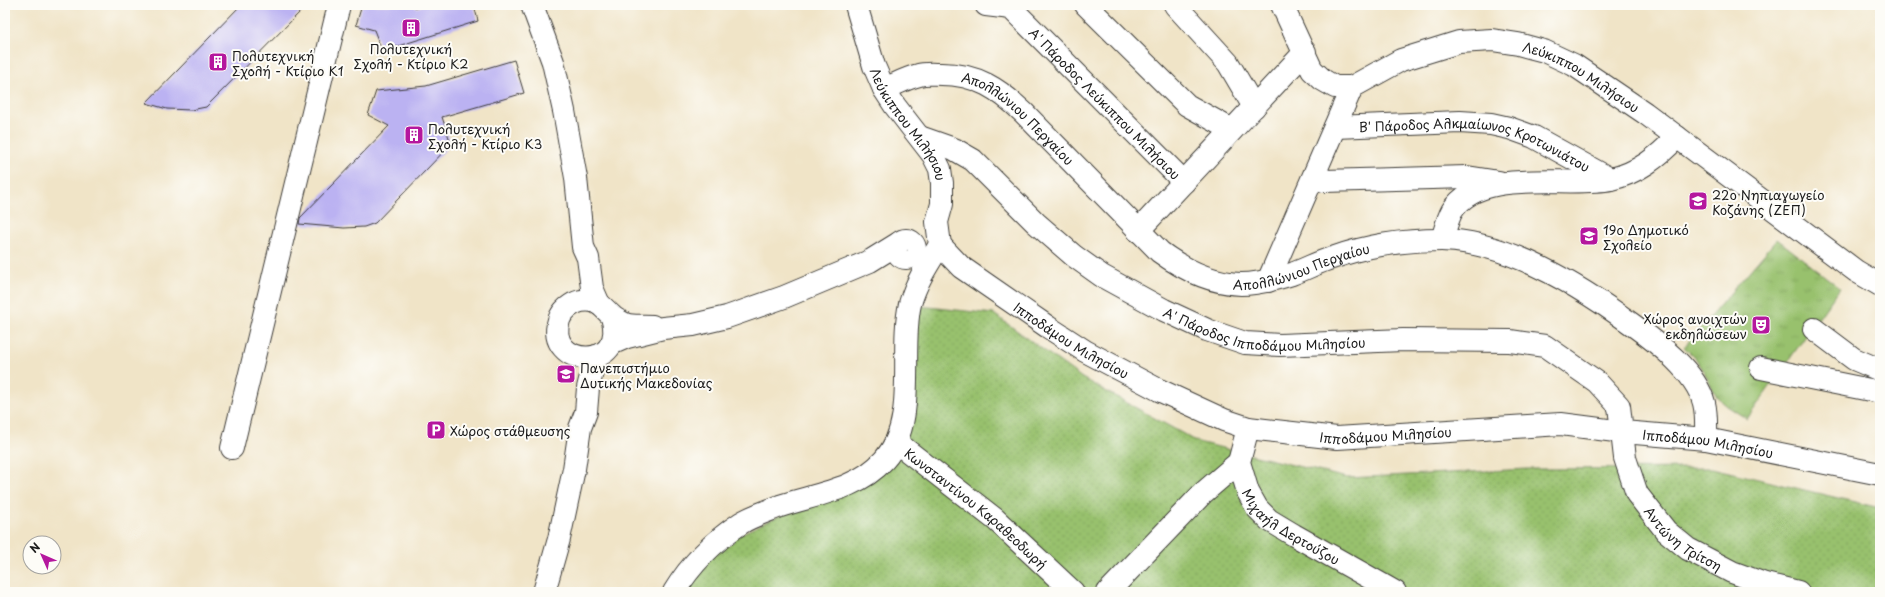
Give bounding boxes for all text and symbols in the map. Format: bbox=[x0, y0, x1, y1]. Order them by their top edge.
building icon: Πολυτεχνική Σχολή - Κτίριο Κ2 bbox=[400, 17, 422, 39]
street label: Α' Πάροδος Λεύκιππου Μιλήσιου bbox=[1025, 23, 1185, 183]
street label: Λεύκιππου Μιλήσιου bbox=[1521, 36, 1644, 116]
place label: Πολυτεχνική Σχολή - Κτίριο Κ2 bbox=[354, 39, 468, 73]
place label: Πολυτεχνική Σχολή - Κτίριο Κ1 bbox=[232, 46, 344, 80]
building icon: Πολυτεχνική Σχολή - Κτίριο Κ1 bbox=[207, 51, 229, 73]
street label: Λεύκιππου Μιλήσιου bbox=[866, 64, 951, 182]
street label: Απολλώνιου Περγαίου bbox=[960, 67, 1079, 169]
street label: Β' Πάροδος Αλκμαίωνος Κροτωνιάτου bbox=[1358, 112, 1594, 176]
place label: Πολυτεχνική Σχολή - Κτίριο Κ3 bbox=[428, 119, 542, 153]
building icon: Πολυτεχνική Σχολή - Κτίριο Κ3 bbox=[403, 124, 425, 146]
place label: 22ο Νηπιαγωγείο Κοζάνης (ΖΕΠ) bbox=[1712, 185, 1824, 219]
school or university icon: 22ο Νηπιαγωγείο Κοζάνης (ΖΕΠ) bbox=[1687, 190, 1709, 212]
place label: 19ο Δημοτικό Σχολείο bbox=[1603, 220, 1689, 254]
school or university icon: 19ο Δημοτικό Σχολείο bbox=[1578, 225, 1600, 247]
street label: Απολλώνιου Περγαίου bbox=[1232, 238, 1371, 294]
street label: Ιπποδάμου Μιλησίου bbox=[1010, 297, 1133, 382]
street label: Α' Πάροδος Ιπποδάμου Μιλησίου bbox=[1161, 302, 1366, 355]
place label: Χώρος ανοιχτών εκδηλώσεων bbox=[1644, 309, 1747, 343]
theatre icon: Χώρος ανοιχτών εκδηλώσεων bbox=[1750, 314, 1772, 336]
place label: Πανεπιστήμιο Δυτικής Μακεδονίας bbox=[580, 358, 713, 392]
school or university icon: Πανεπιστήμιο Δυτικής Μακεδονίας bbox=[555, 363, 577, 385]
parking icon: Χώρος στάθμευσης bbox=[425, 419, 447, 441]
place label: Χώρος στάθμευσης bbox=[450, 421, 571, 440]
street label: Ιπποδάμου Μιλησίου bbox=[1319, 421, 1452, 448]
street label: Ιπποδάμου Μιλησίου bbox=[1642, 424, 1775, 462]
street label: Κωνσταντίνου Καραθεοδωρή bbox=[901, 443, 1052, 573]
street label: Μιχαήλ Δερτούζου bbox=[1238, 485, 1344, 569]
street label: Αντώνη Τρίτση bbox=[1640, 502, 1726, 575]
north arrow bbox=[22, 535, 62, 575]
text: N bbox=[25, 538, 44, 557]

